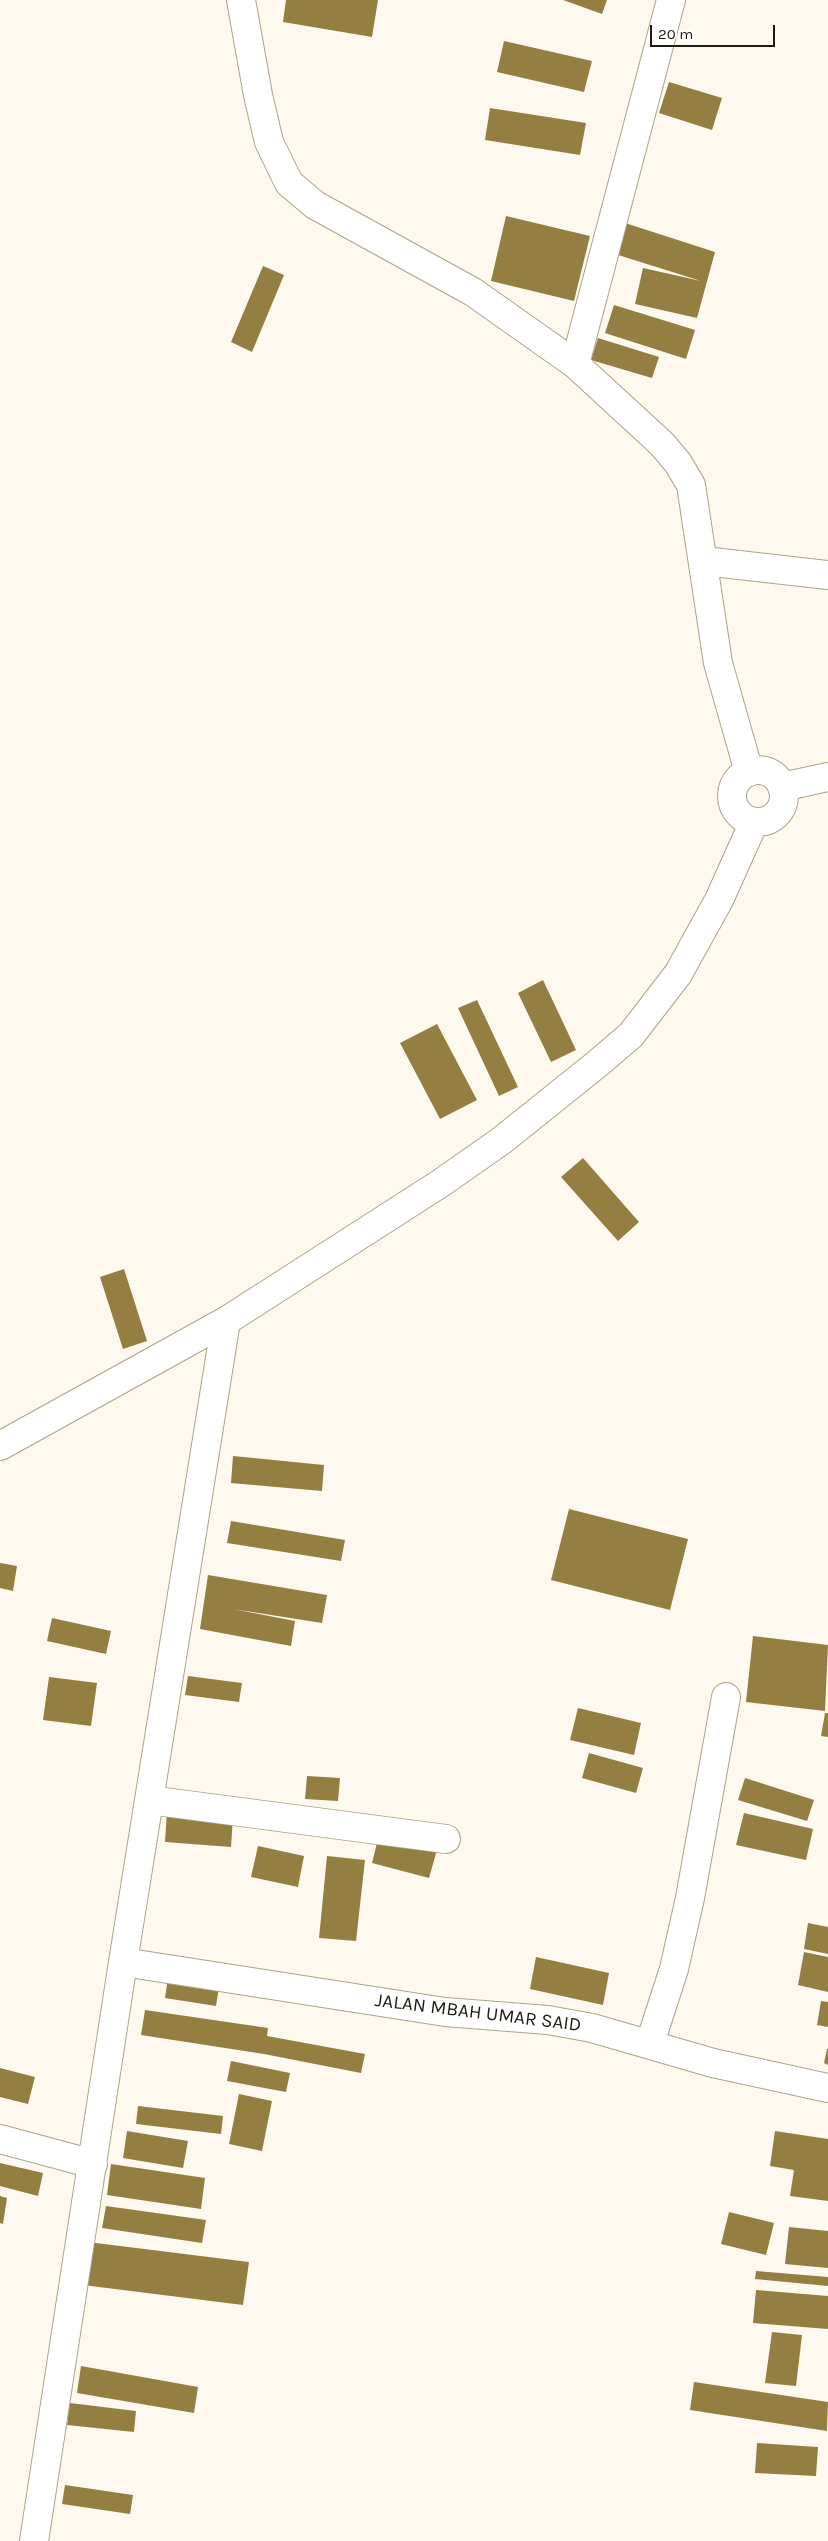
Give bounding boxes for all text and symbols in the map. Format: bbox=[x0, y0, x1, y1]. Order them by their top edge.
scale bar bbox=[653, 15, 778, 47]
text: 20 m bbox=[658, 25, 693, 43]
street label: JALAN MBAH UMAR SAID bbox=[374, 1989, 582, 2037]

